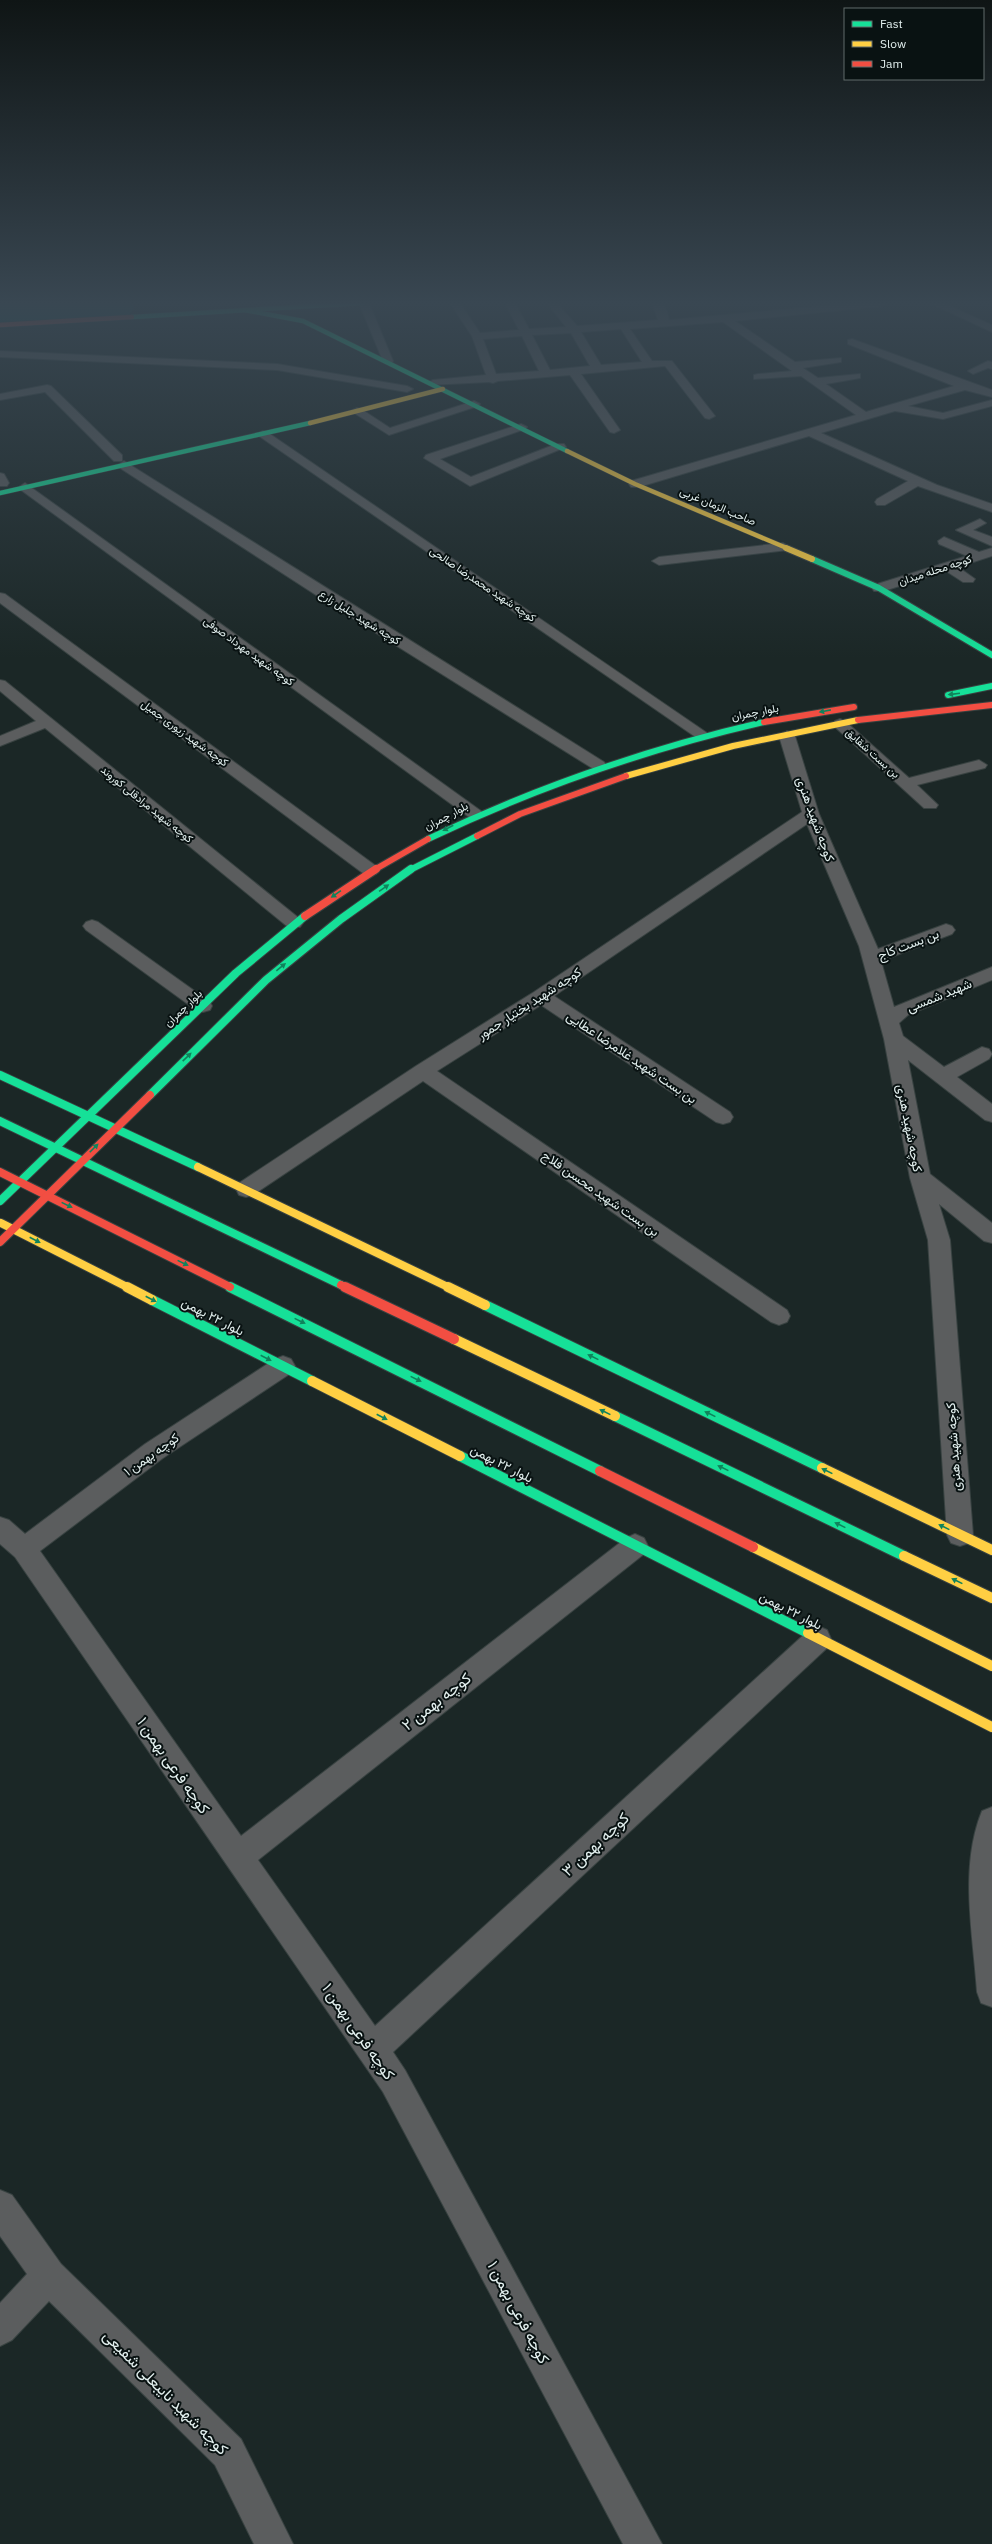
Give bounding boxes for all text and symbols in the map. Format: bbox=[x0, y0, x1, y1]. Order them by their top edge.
legend bbox=[844, 8, 984, 80]
text: Fast bbox=[880, 16, 903, 31]
text: Slow bbox=[880, 36, 906, 51]
text: Jam bbox=[880, 56, 903, 71]
street label: صاحب الزمان غربی bbox=[678, 484, 758, 528]
street label: کوچه شهید محمدرضا صالحی bbox=[427, 543, 539, 626]
street label: کوچه محله میدان bbox=[897, 552, 974, 589]
street label: کوچه شهید جلیل زارع bbox=[316, 586, 403, 649]
street label: کوچه شهید مهرداد صوفی bbox=[200, 613, 297, 689]
one-way arrow bbox=[948, 691, 960, 697]
street label: کوچه شهید زیوری جمیل bbox=[138, 697, 231, 770]
street label: بلوار چمران bbox=[730, 701, 780, 724]
one-way arrow bbox=[819, 709, 831, 715]
street label: بن بست شقایق bbox=[843, 725, 903, 781]
street label: کوچه شهید مرادقلی کوروند bbox=[97, 762, 196, 846]
street label: کوچه شهید هنری bbox=[791, 774, 839, 864]
street label: بلوار چمران bbox=[422, 799, 471, 834]
one-way arrow bbox=[443, 825, 454, 831]
one-way arrow bbox=[379, 884, 389, 892]
one-way arrow bbox=[331, 890, 342, 898]
street label: بن بست کاج bbox=[875, 925, 942, 965]
one-way arrow bbox=[276, 963, 287, 972]
street label: کوچه شهید بختیار جمور bbox=[473, 963, 585, 1045]
street label: شهید شمسی bbox=[904, 975, 974, 1016]
street label: بلوار چمران bbox=[161, 986, 206, 1030]
street label: بن بست شهید غلامرضا عطایی bbox=[563, 1007, 700, 1108]
one-way arrow bbox=[182, 1052, 192, 1062]
street label: کوچه شهید هنری bbox=[892, 1083, 926, 1174]
one-way arrow bbox=[89, 1143, 99, 1153]
street label: بن بست شهید محسن فلاح bbox=[538, 1146, 663, 1241]
one-way arrow bbox=[61, 1202, 73, 1208]
one-way arrow bbox=[29, 1237, 41, 1243]
one-way arrow bbox=[178, 1260, 189, 1266]
street label: بلوار ۲۲ بهمن bbox=[179, 1293, 247, 1340]
one-way arrow bbox=[145, 1296, 156, 1302]
one-way arrow bbox=[294, 1318, 305, 1324]
one-way arrow bbox=[587, 1354, 599, 1360]
one-way arrow bbox=[261, 1355, 272, 1361]
one-way arrow bbox=[410, 1376, 422, 1382]
street label: کوچه شهید هنری bbox=[942, 1402, 966, 1492]
one-way arrow bbox=[600, 1409, 611, 1415]
one-way arrow bbox=[704, 1411, 716, 1417]
one-way arrow bbox=[377, 1414, 388, 1420]
street label: کوچه بهمن ۱ bbox=[120, 1429, 183, 1481]
street label: بلوار ۲۲ بهمن bbox=[468, 1440, 536, 1487]
one-way arrow bbox=[717, 1465, 728, 1471]
one-way arrow bbox=[821, 1467, 833, 1474]
one-way arrow bbox=[834, 1522, 845, 1528]
one-way arrow bbox=[938, 1524, 950, 1530]
one-way arrow bbox=[951, 1578, 963, 1584]
street label: بلوار ۲۲ بهمن bbox=[757, 1587, 825, 1634]
street label: کوچه بهمن ۲ bbox=[397, 1668, 476, 1736]
street label: کوچه فرعی بهمن ۱ bbox=[132, 1713, 215, 1818]
street label: کوچه بهمن ۳ bbox=[557, 1808, 634, 1882]
street label: کوچه فرعی بهمن ۱ bbox=[317, 1979, 400, 2084]
street label: کوچه فرعی بهمن ۱ bbox=[482, 2257, 554, 2368]
street label: کوچه شهید نایبعلی شفیعی bbox=[98, 2325, 233, 2460]

